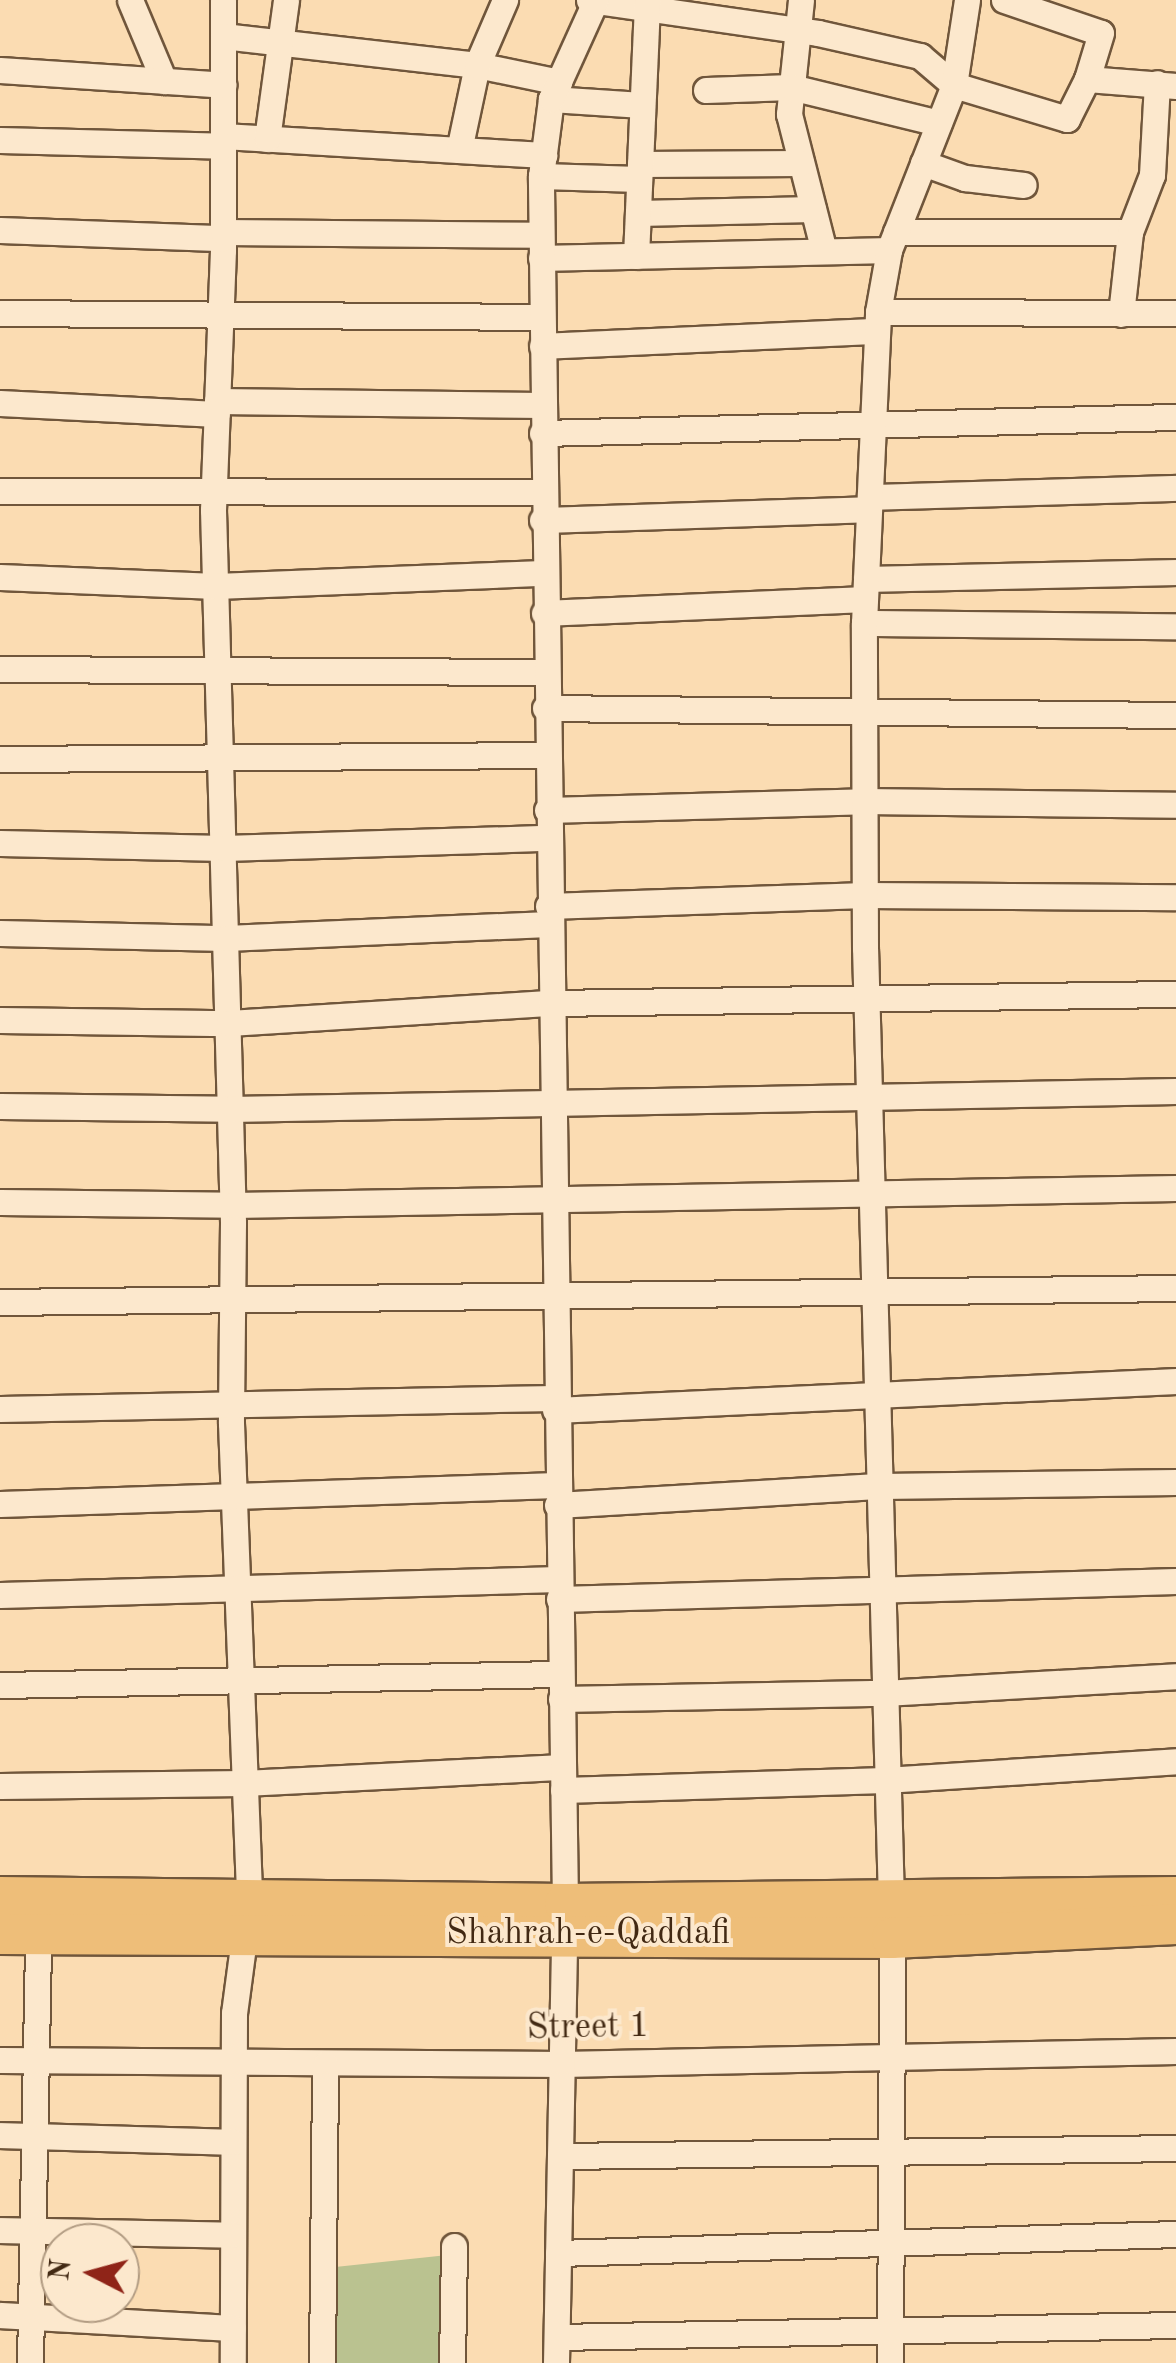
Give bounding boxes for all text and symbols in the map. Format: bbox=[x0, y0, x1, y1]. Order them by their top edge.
street label: Shahrah-e-Qaddafi bbox=[446, 1913, 730, 1955]
street label: Street 1 bbox=[526, 2006, 650, 2050]
north arrow bbox=[40, 2223, 140, 2323]
text: N bbox=[47, 2258, 77, 2282]

